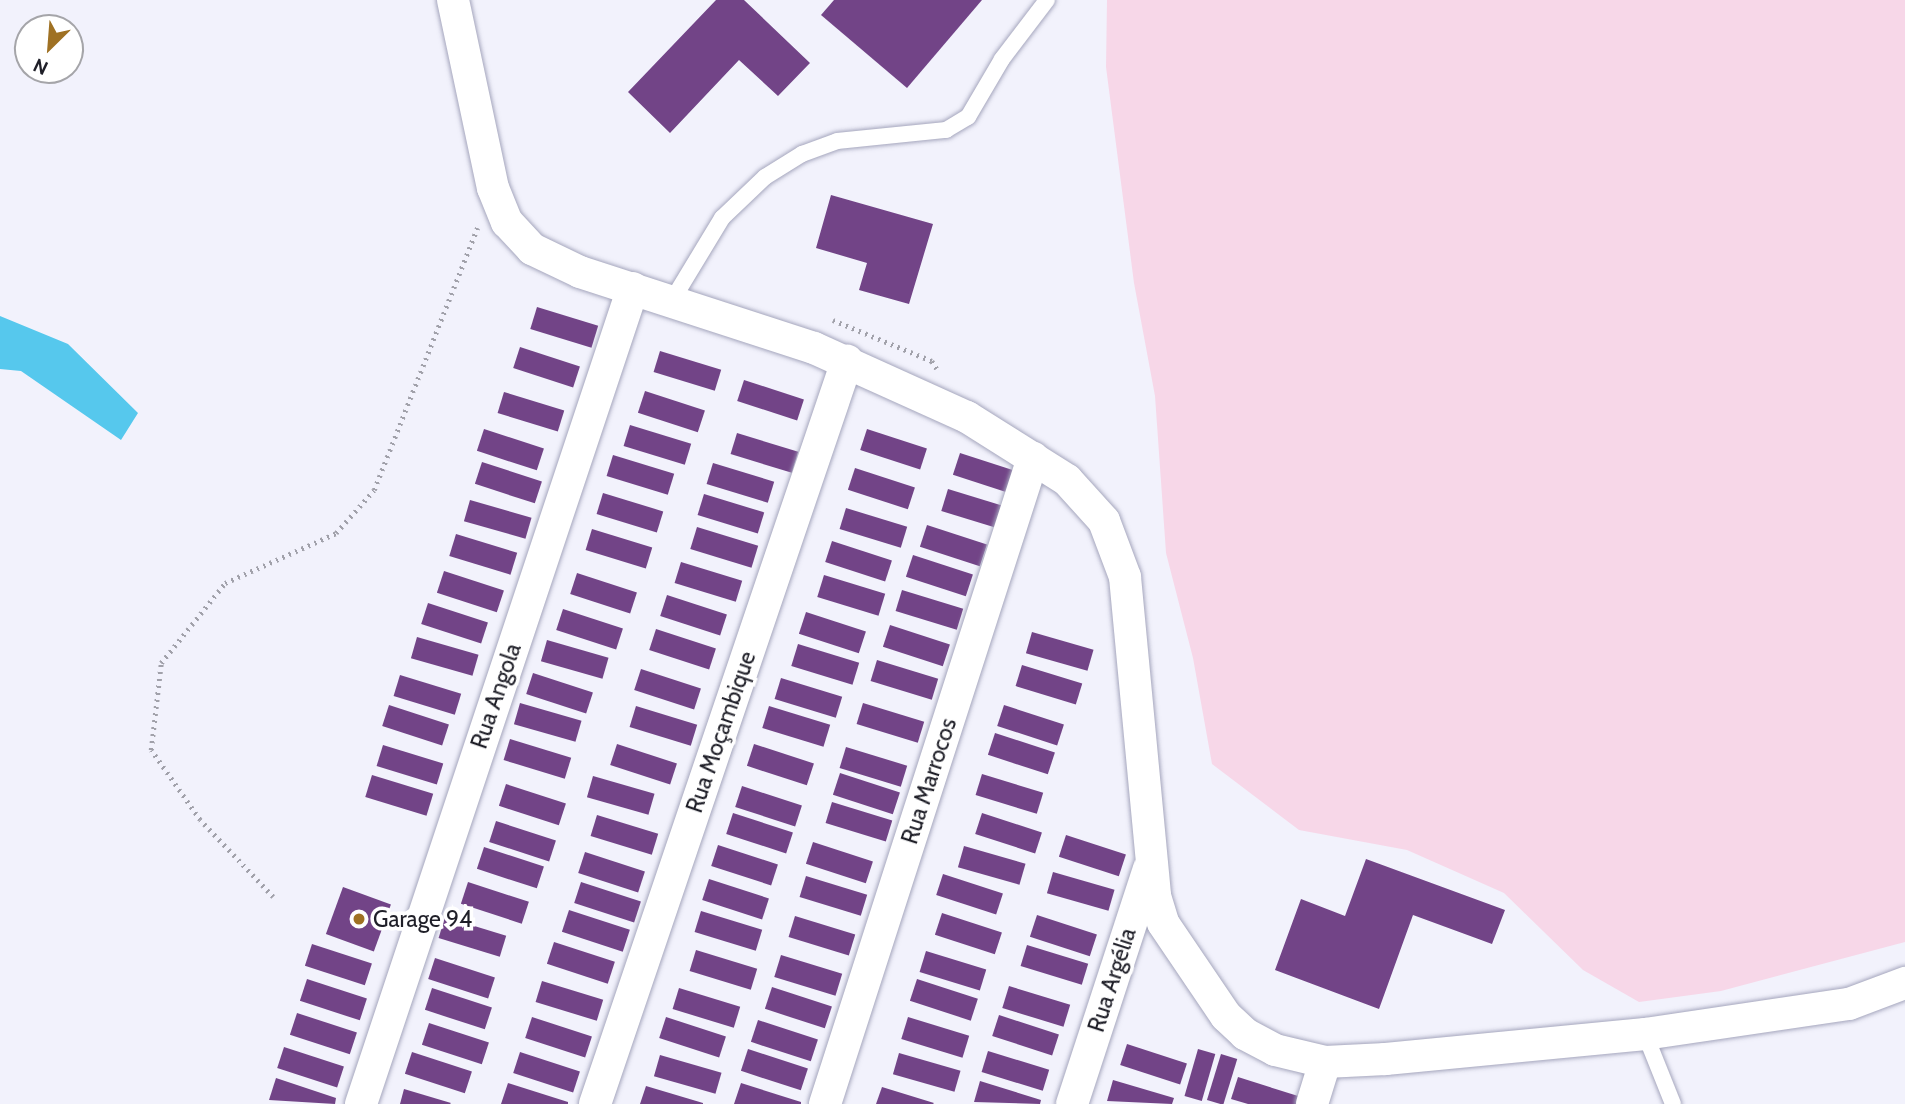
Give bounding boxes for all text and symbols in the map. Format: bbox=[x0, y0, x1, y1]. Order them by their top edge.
north arrow bbox=[14, 14, 84, 84]
text: N bbox=[30, 53, 52, 80]
street label: Rua Angola bbox=[465, 640, 527, 752]
street label: Rua Moçambique bbox=[680, 648, 762, 816]
street label: Rua Marrocos bbox=[896, 715, 962, 847]
place label: Garage 94 bbox=[373, 905, 472, 933]
marker: Garage 94 bbox=[351, 911, 367, 927]
street label: Rua Argélia bbox=[1082, 925, 1142, 1035]

